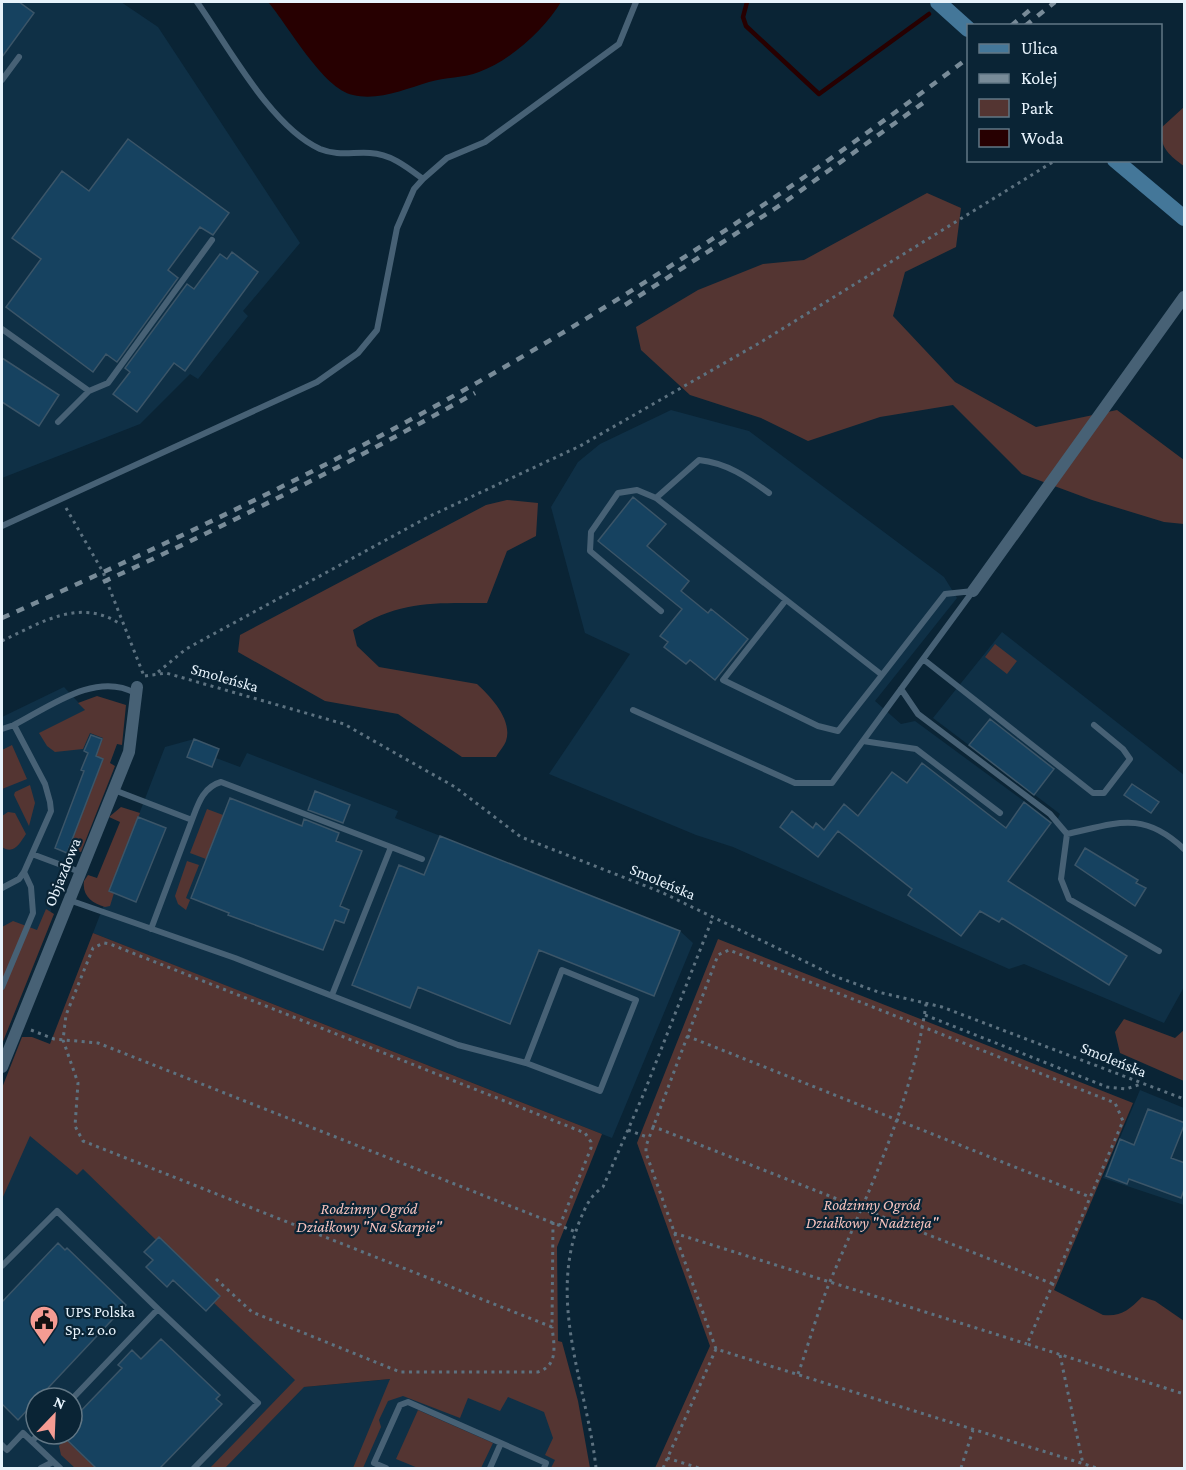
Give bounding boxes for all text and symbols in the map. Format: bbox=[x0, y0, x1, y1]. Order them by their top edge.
legend bbox=[967, 24, 1162, 162]
text: Ulica bbox=[1021, 38, 1058, 58]
text: Kolej bbox=[1021, 68, 1057, 89]
text: Park bbox=[1021, 98, 1053, 118]
text: Woda bbox=[1021, 128, 1064, 148]
street label: Smoleńska bbox=[189, 660, 261, 695]
street label: Objazdowa bbox=[41, 835, 85, 909]
street label: Smoleńska bbox=[628, 860, 699, 903]
street label: Smoleńska bbox=[1078, 1039, 1150, 1081]
park label: Rodzinny Ogród Działkowy "Nadzieja" bbox=[806, 1196, 940, 1232]
park label: Rodzinny Ogród Działkowy "Na Skarpie" bbox=[296, 1200, 443, 1236]
place label: UPS Polska Sp. z o.o bbox=[65, 1303, 136, 1339]
public building icon: UPS Polska Sp. z o.o bbox=[28, 1304, 60, 1346]
north arrow bbox=[24, 1386, 84, 1446]
text: N bbox=[51, 1393, 68, 1413]

